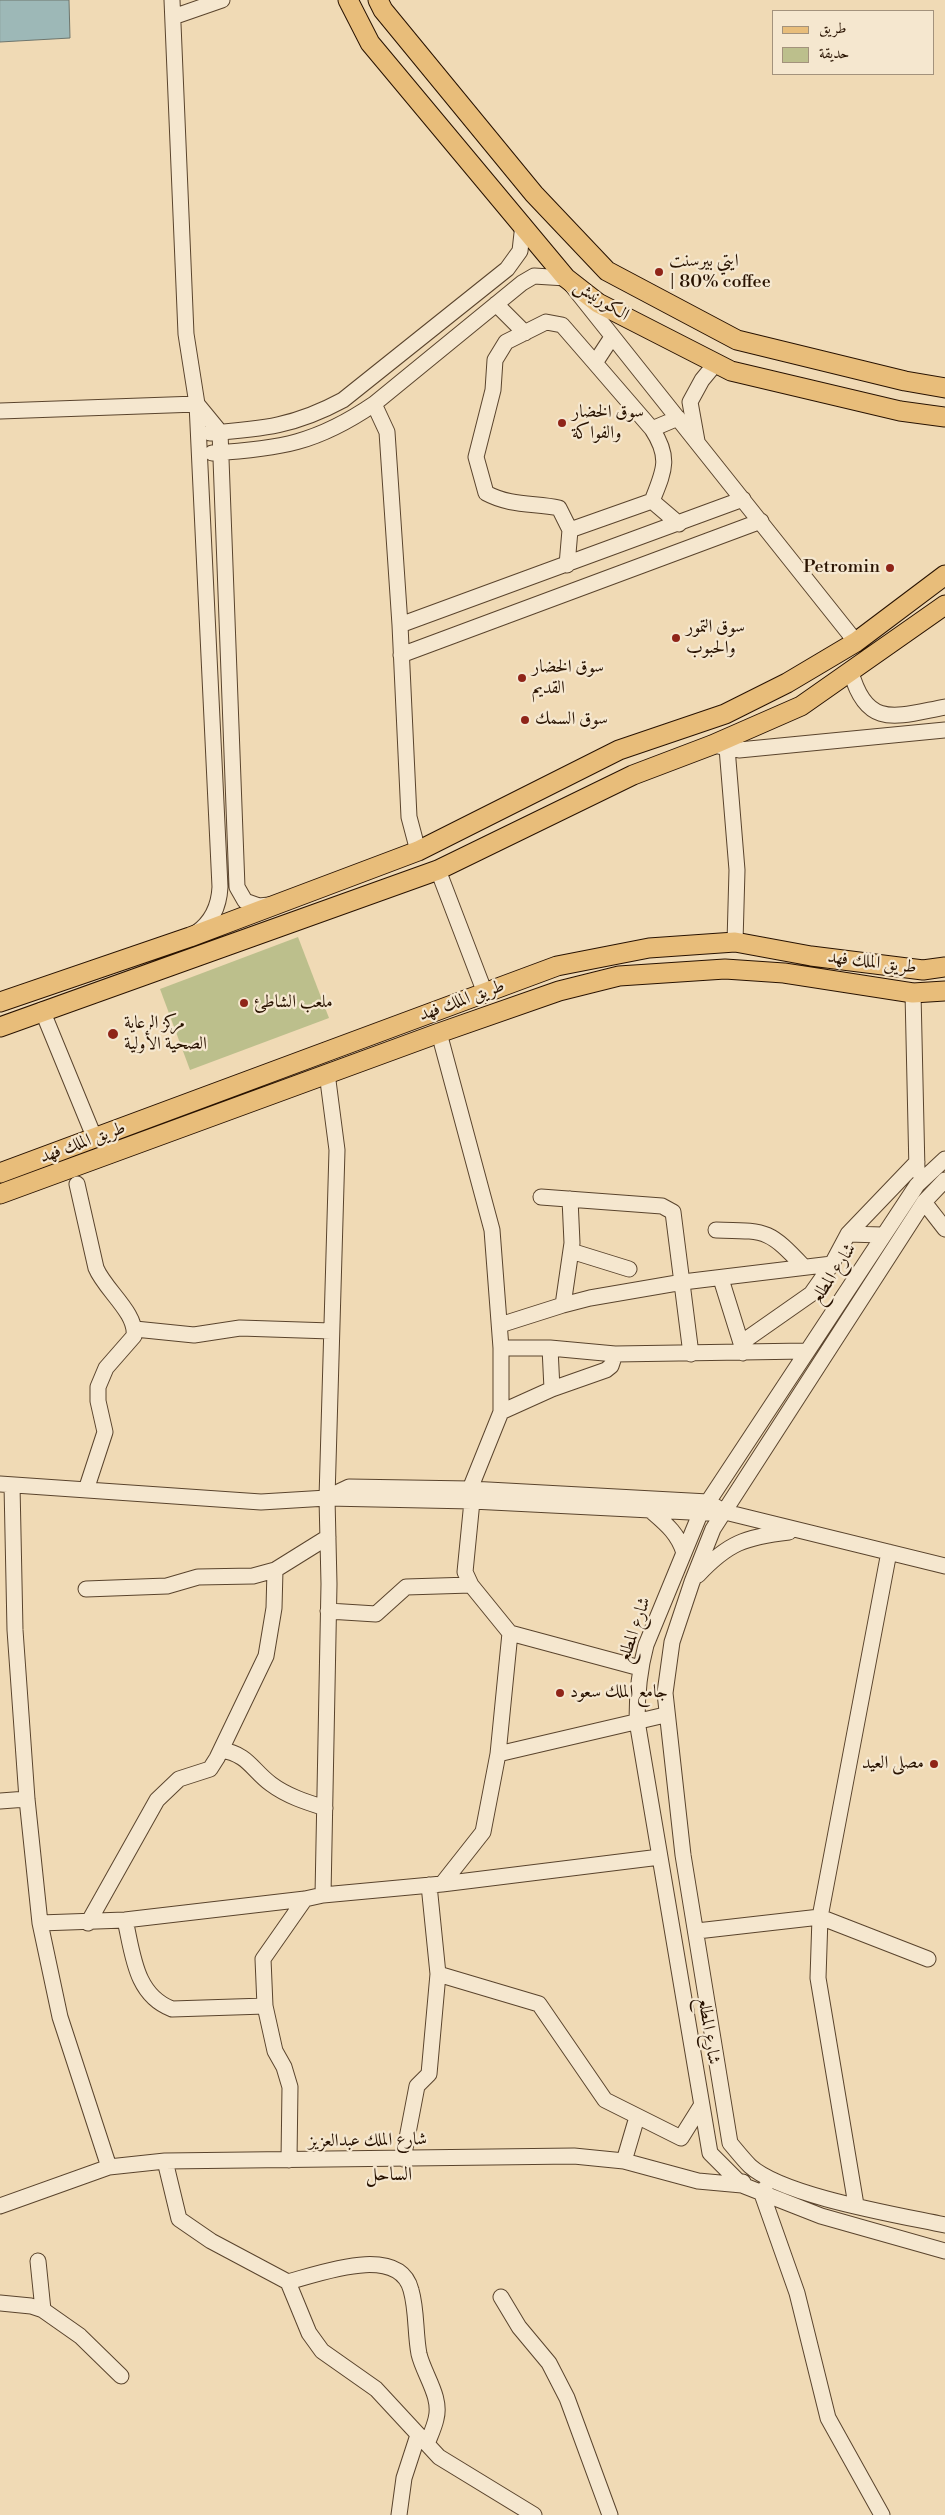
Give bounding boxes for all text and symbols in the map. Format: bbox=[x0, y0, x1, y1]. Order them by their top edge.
legend bbox=[772, 10, 935, 75]
text: طريق bbox=[819, 19, 846, 38]
text: حديقة bbox=[819, 44, 849, 63]
place label: ايتي بيرسنت | 80% coffee bbox=[669, 251, 771, 294]
marker: ايتي بيرسنت | 80% coffee bbox=[653, 266, 665, 278]
street label: الكورنيش bbox=[569, 276, 633, 326]
place label: سوق الخضار والفواكة bbox=[572, 402, 644, 444]
marker: سوق الخضار والفواكة bbox=[556, 417, 568, 429]
place label: Petromin bbox=[803, 557, 880, 579]
marker: Petromin bbox=[884, 562, 896, 574]
place label: سوق التمور والحبوب bbox=[686, 617, 745, 660]
marker: سوق التمور والحبوب bbox=[670, 632, 682, 644]
place label: سوق الخضار القديم bbox=[532, 657, 604, 700]
marker: سوق الخضار القديم bbox=[516, 672, 528, 684]
place label: سوق السمك bbox=[535, 709, 608, 731]
marker: سوق السمك bbox=[519, 714, 531, 726]
street label: طريق الملك فهد bbox=[826, 947, 918, 979]
street label: طريق الملك فهد bbox=[416, 976, 508, 1026]
place label: ملعب الشاطئ bbox=[254, 992, 333, 1014]
marker: ملعب الشاطئ bbox=[238, 997, 250, 1009]
place label: مركز الرعاية الصحية الأولية bbox=[124, 1013, 207, 1056]
marker: مركز الرعاية الصحية الأولية bbox=[106, 1027, 120, 1041]
street label: طريق الملك فهد bbox=[37, 1118, 129, 1168]
street label: شارع المطلع bbox=[807, 1240, 861, 1308]
street label: شارع المطلع bbox=[614, 1595, 656, 1665]
place label: جامع الملك سعود bbox=[570, 1682, 668, 1704]
marker: جامع الملك سعود bbox=[554, 1687, 566, 1699]
place label: مصلى العيد bbox=[862, 1753, 924, 1775]
marker: مصلى العيد bbox=[928, 1758, 940, 1770]
street label: شارع المطلع bbox=[692, 1996, 724, 2066]
street label: شارع الملك عبدالعزيز bbox=[309, 2129, 427, 2153]
district label: الساحل bbox=[366, 2164, 412, 2186]

